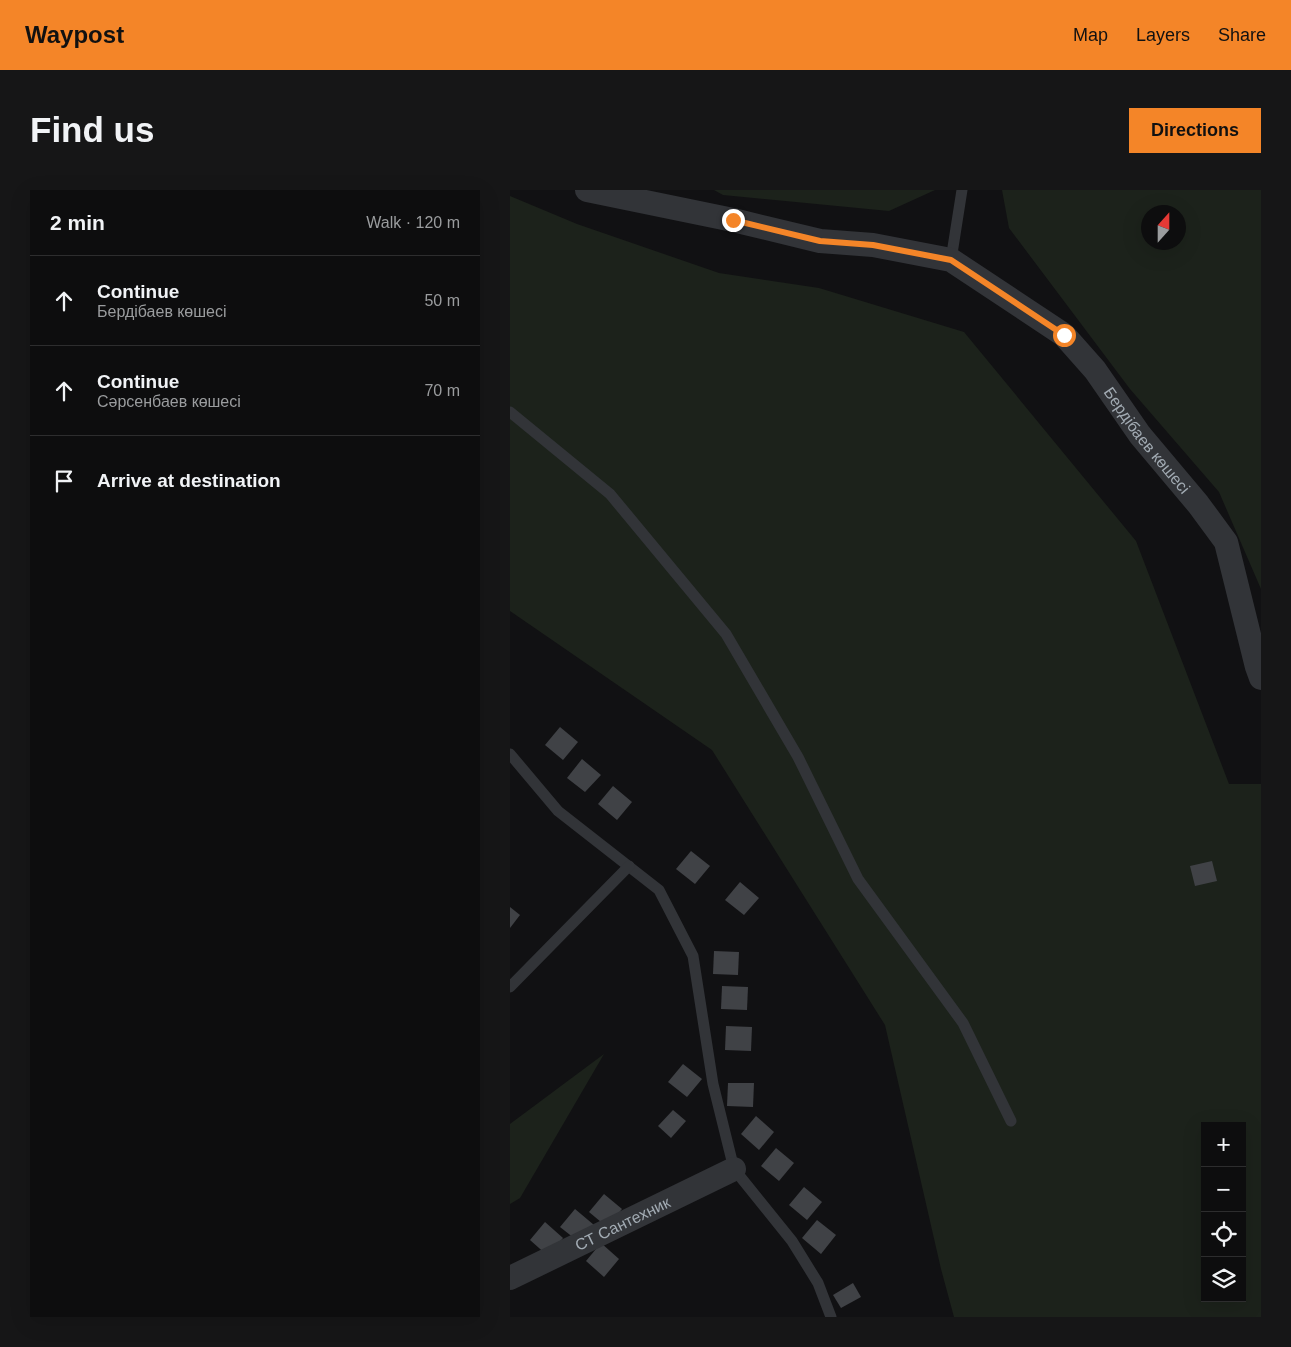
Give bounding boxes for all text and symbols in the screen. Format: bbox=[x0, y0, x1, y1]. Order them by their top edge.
text: Waypost bbox=[25, 21, 124, 48]
text: Map bbox=[1073, 25, 1108, 45]
text: Layers bbox=[1136, 25, 1190, 45]
text: Share bbox=[1218, 25, 1266, 45]
button: Directions bbox=[1129, 108, 1261, 153]
text: Find us bbox=[30, 110, 154, 149]
north arrow bbox=[1141, 205, 1186, 250]
route end bbox=[722, 209, 745, 232]
text: 2 min bbox=[50, 211, 105, 234]
text: Walk · 120 m bbox=[366, 214, 460, 231]
text: Continue bbox=[97, 281, 179, 302]
icon: ahead bbox=[50, 287, 78, 315]
text: 50 m bbox=[424, 292, 460, 309]
text: Бердібаев көшесі bbox=[97, 303, 227, 320]
route start bbox=[1053, 324, 1076, 347]
text: Continue bbox=[97, 371, 179, 392]
icon: ahead bbox=[50, 377, 78, 405]
text: 70 m bbox=[424, 382, 460, 399]
street label: Бердібаев көшесі bbox=[1101, 384, 1194, 497]
text: Сәрсенбаев көшесі bbox=[97, 393, 241, 410]
icon: arrive bbox=[50, 467, 78, 495]
text: Arrive at destination bbox=[97, 470, 281, 491]
map controls bbox=[1201, 1122, 1246, 1302]
button: + bbox=[1201, 1122, 1246, 1167]
button: − bbox=[1201, 1167, 1246, 1212]
street label: СТ Сантехник bbox=[572, 1193, 673, 1254]
button: locate bbox=[1201, 1212, 1246, 1257]
button: layers bbox=[1201, 1257, 1246, 1302]

